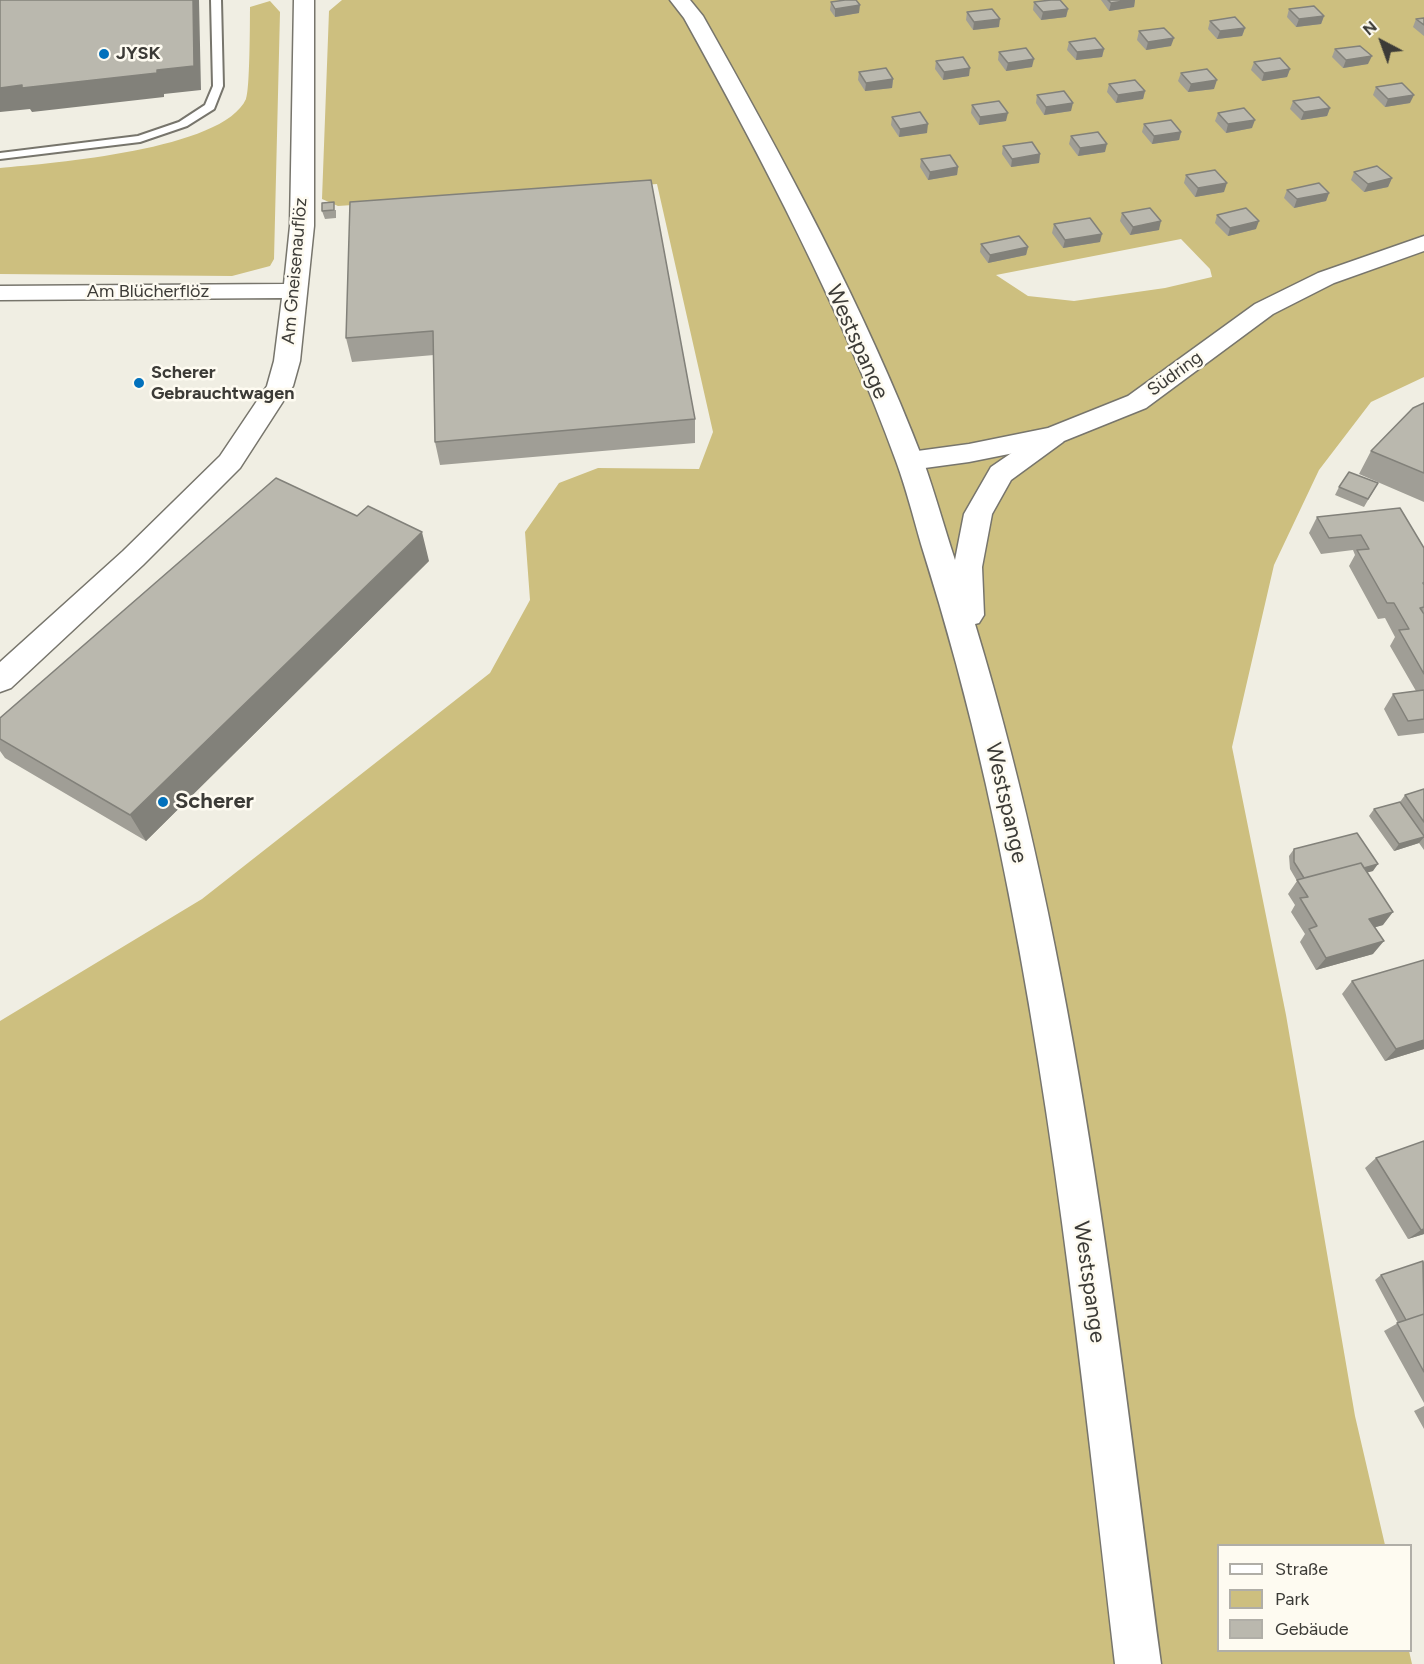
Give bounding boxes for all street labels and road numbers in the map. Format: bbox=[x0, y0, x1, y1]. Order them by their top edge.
street label: Am Gneisenauflöz bbox=[278, 197, 312, 345]
street label: Am Blücherflöz bbox=[87, 281, 209, 303]
street label: Westspange bbox=[820, 281, 894, 403]
street label: Südring bbox=[1143, 347, 1207, 401]
street label: Westspange bbox=[979, 740, 1033, 866]
street label: Westspange bbox=[1067, 1220, 1111, 1344]

